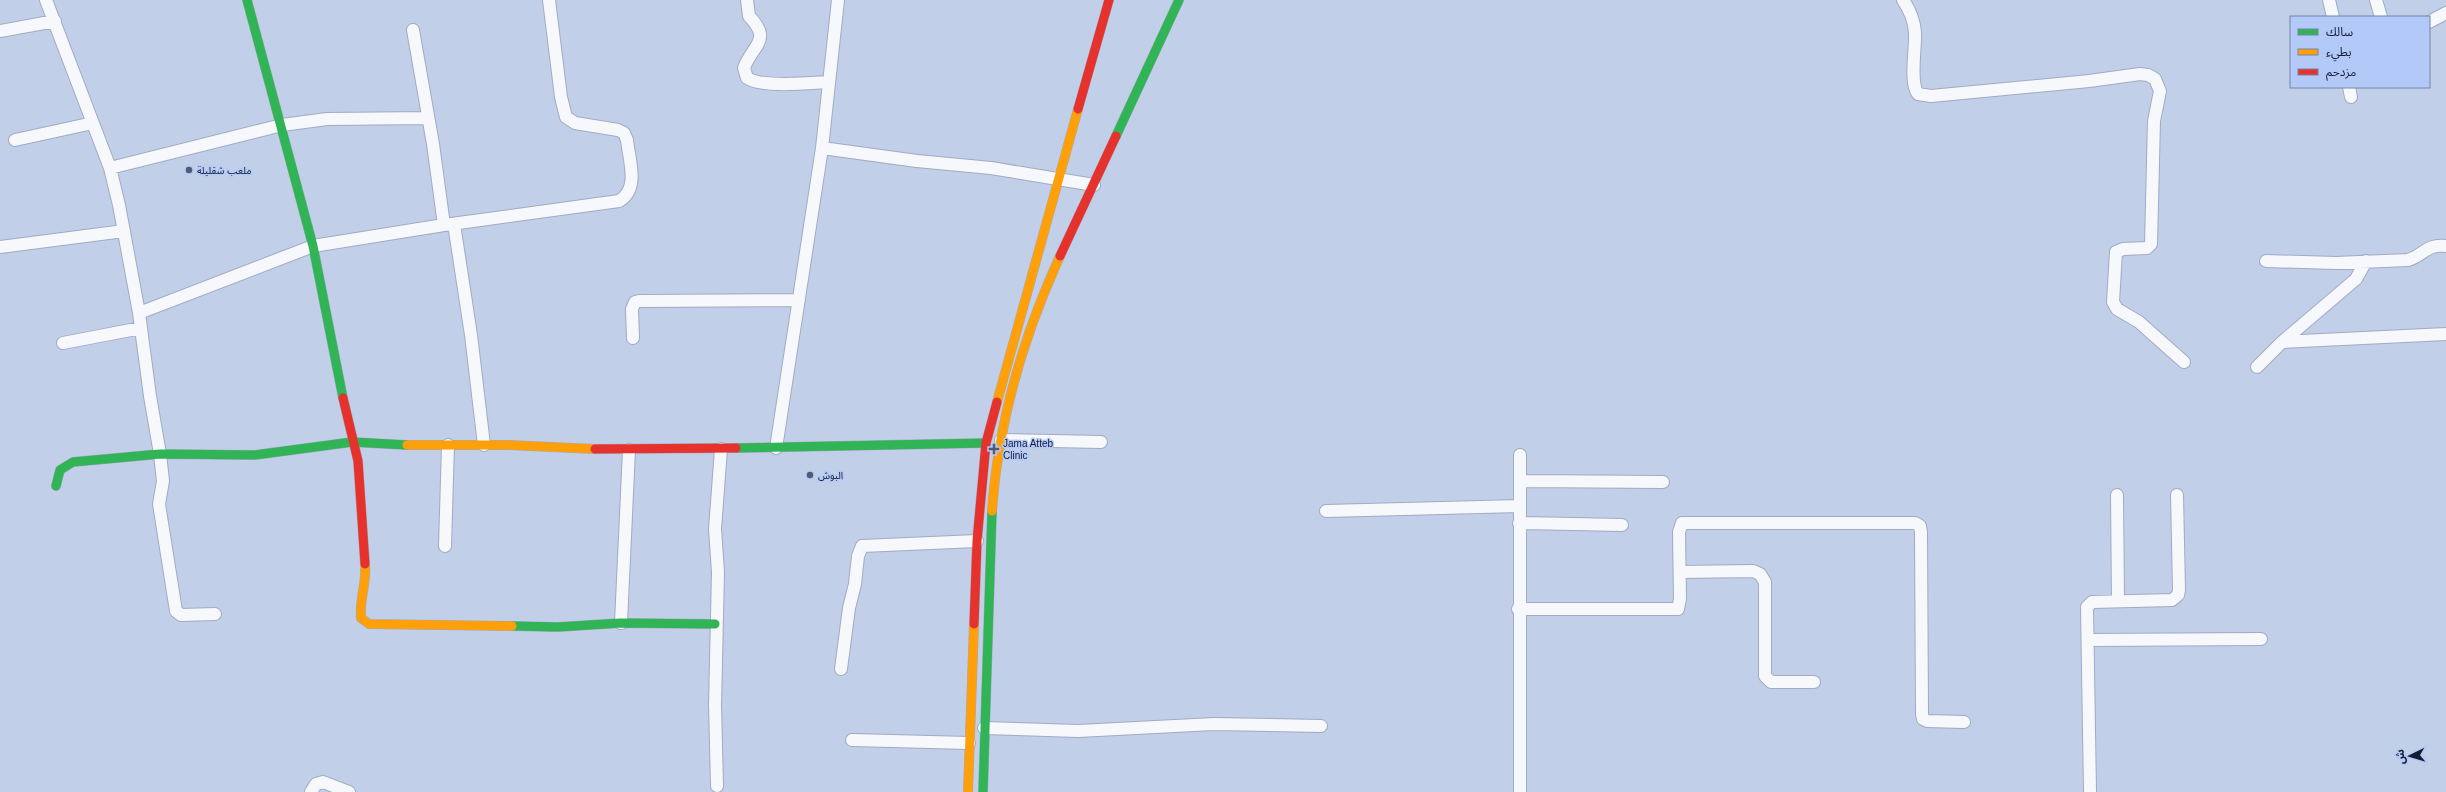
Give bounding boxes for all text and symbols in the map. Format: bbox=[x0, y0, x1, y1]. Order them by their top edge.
legend bbox=[2290, 16, 2430, 88]
text: سالك bbox=[2326, 25, 2353, 39]
text: بطيء bbox=[2326, 45, 2352, 62]
text: مزدحم bbox=[2326, 65, 2356, 81]
marker: ملعب شقليلة bbox=[184, 165, 194, 175]
place label: ملعب شقليلة bbox=[197, 165, 252, 176]
place label: Jama Atteb Clinic bbox=[1003, 438, 1053, 461]
marker: Jama Atteb Clinic bbox=[988, 443, 1000, 455]
marker: البوش bbox=[805, 470, 815, 480]
place label: البوش bbox=[818, 470, 843, 482]
north arrow bbox=[2390, 736, 2430, 776]
text: ش bbox=[2393, 749, 2408, 765]

